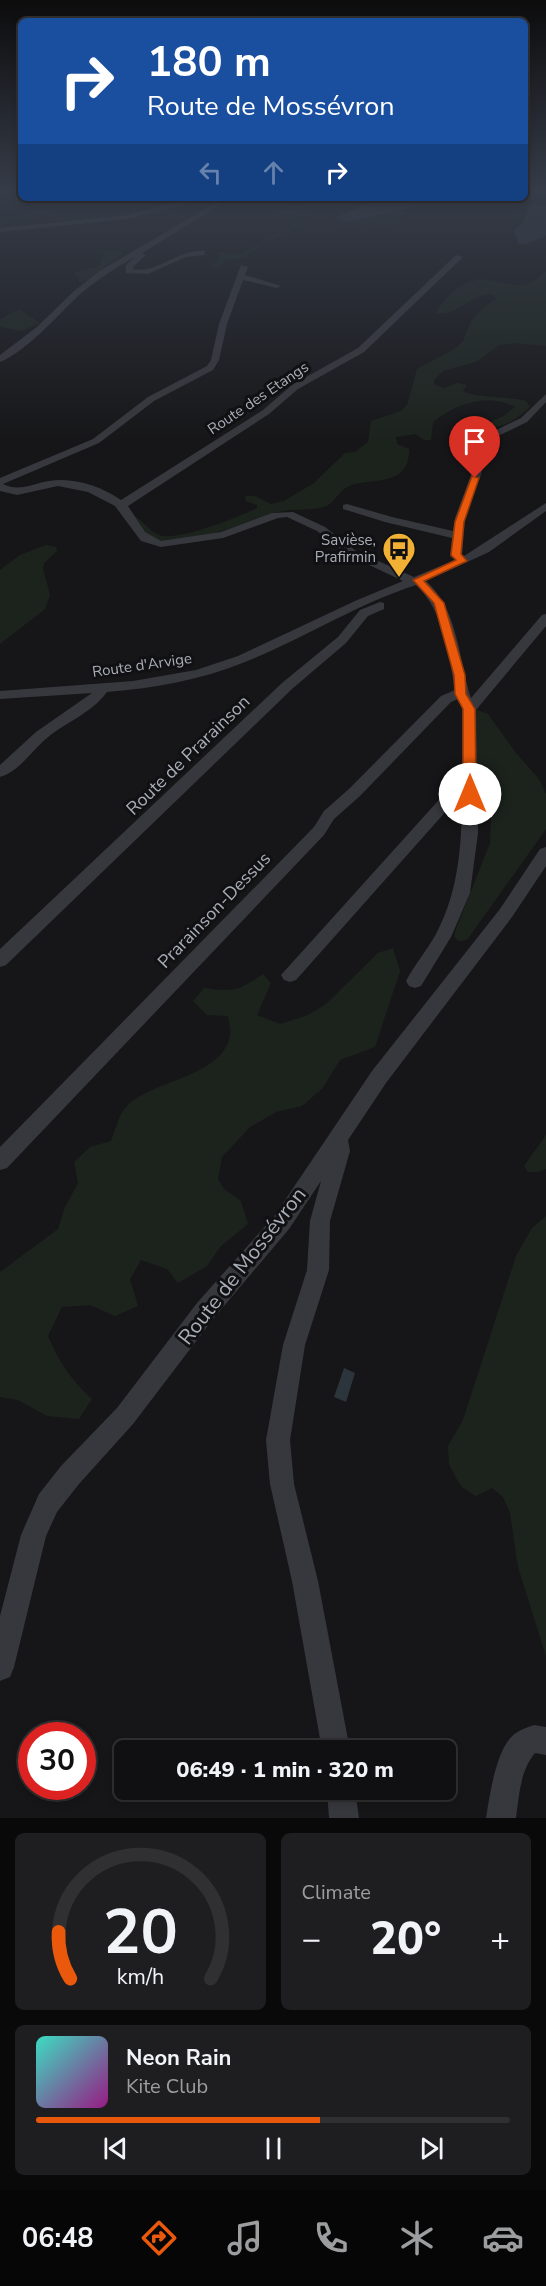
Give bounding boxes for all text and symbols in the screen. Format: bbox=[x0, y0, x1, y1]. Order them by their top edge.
text: 180 m bbox=[147, 34, 271, 91]
icon: right bbox=[48, 42, 126, 120]
text: Route de Mossévron bbox=[147, 88, 395, 125]
icon: left bbox=[194, 156, 227, 189]
icon: ahead bbox=[257, 156, 290, 189]
icon: right bbox=[320, 156, 353, 189]
street label: Route des Etangs bbox=[204, 357, 312, 439]
pin bbox=[449, 416, 500, 478]
icon: arrive bbox=[458, 425, 491, 458]
place label: Savièse, Prafirmin bbox=[315, 530, 376, 567]
bus stop icon: Savièse, Prafirmin bbox=[381, 531, 417, 578]
street label: Route d'Arvige bbox=[91, 648, 193, 682]
street label: Route de Prarainson bbox=[121, 690, 255, 820]
position arrow bbox=[438, 762, 502, 826]
street label: Prarainson-Dessus bbox=[152, 847, 276, 973]
street label: Route de Mossévron bbox=[172, 1182, 312, 1350]
speed limit sign: 30 bbox=[18, 1722, 96, 1800]
text: 06:49 · 1 min · 320 m bbox=[176, 1755, 394, 1785]
text: Climate bbox=[302, 1879, 371, 1906]
text: 20 bbox=[103, 1890, 178, 1975]
text: 20° bbox=[370, 1909, 441, 1970]
text: − bbox=[302, 1917, 321, 1962]
text: + bbox=[490, 1917, 510, 1962]
text: km/h bbox=[117, 1962, 164, 1992]
text: Neon Rain bbox=[126, 2043, 231, 2073]
text: Kite Club bbox=[126, 2073, 208, 2100]
icon: previous bbox=[99, 2132, 132, 2165]
icon: pause bbox=[257, 2132, 290, 2165]
icon: next bbox=[415, 2132, 448, 2165]
icon: directions bbox=[138, 2217, 180, 2259]
icon: music bbox=[224, 2217, 266, 2259]
icon: phone bbox=[310, 2217, 352, 2259]
icon: climate bbox=[396, 2217, 438, 2259]
icon: car bbox=[482, 2217, 524, 2259]
text: 06:48 bbox=[22, 2220, 94, 2257]

